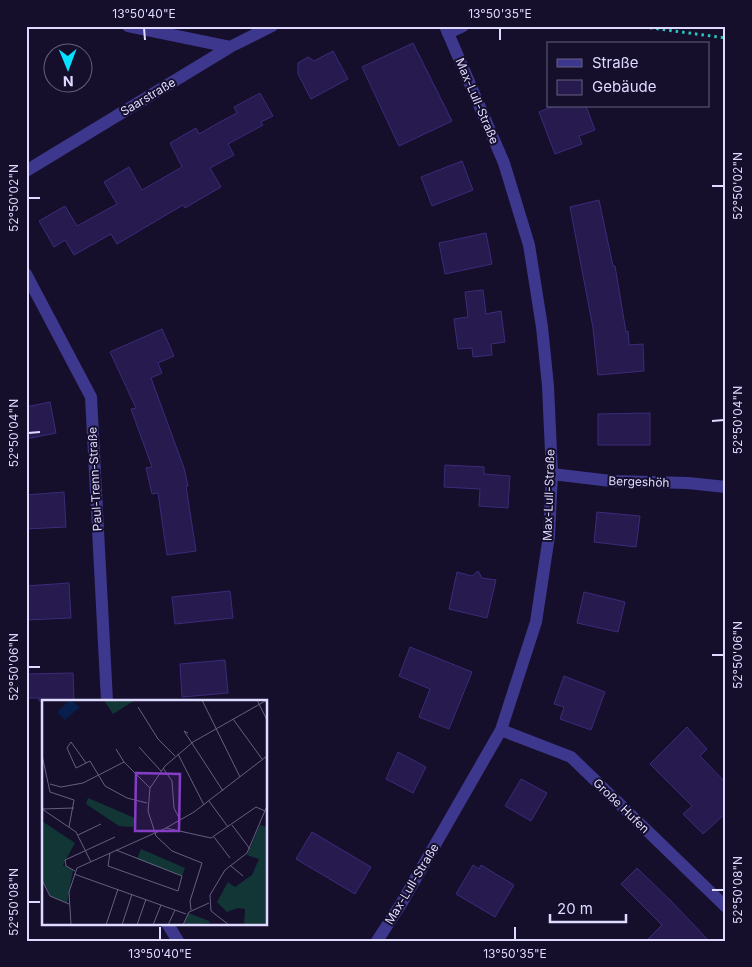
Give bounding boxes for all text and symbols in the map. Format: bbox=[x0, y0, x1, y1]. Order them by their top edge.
text: 13°50'40"E bbox=[112, 6, 176, 21]
text: 13°50'35"E bbox=[468, 6, 532, 21]
north arrow bbox=[42, 42, 92, 92]
legend bbox=[547, 42, 710, 108]
text: Straße bbox=[592, 53, 639, 72]
street label: Max-Lull-Straße bbox=[453, 56, 502, 146]
text: N bbox=[63, 73, 74, 90]
street label: Saarstraße bbox=[117, 74, 178, 119]
text: Gebäude bbox=[592, 77, 657, 96]
text: 52°50'02"N bbox=[730, 152, 745, 220]
text: 52°50'02"N bbox=[6, 164, 21, 232]
text: 52°50'04"N bbox=[730, 386, 745, 454]
text: 52°50'04"N bbox=[6, 399, 21, 467]
street label: Paul-Trenn-Straße bbox=[84, 427, 105, 532]
street label: Max-Lull-Straße bbox=[539, 449, 558, 541]
street label: Bergeshöh bbox=[608, 473, 670, 490]
text: 52°50'06"N bbox=[730, 621, 745, 689]
text: 52°50'06"N bbox=[6, 633, 21, 701]
inset map bbox=[42, 700, 268, 924]
street label: Große Hufen bbox=[590, 775, 653, 836]
street label: Max-Lull-Straße bbox=[381, 841, 442, 927]
text: 52°50'08"N bbox=[730, 856, 745, 924]
text: 52°50'08"N bbox=[6, 868, 21, 936]
scale bar bbox=[550, 892, 626, 924]
text: 20 m bbox=[557, 899, 593, 918]
text: 13°50'40"E bbox=[128, 946, 192, 961]
text: 13°50'35"E bbox=[483, 946, 547, 961]

